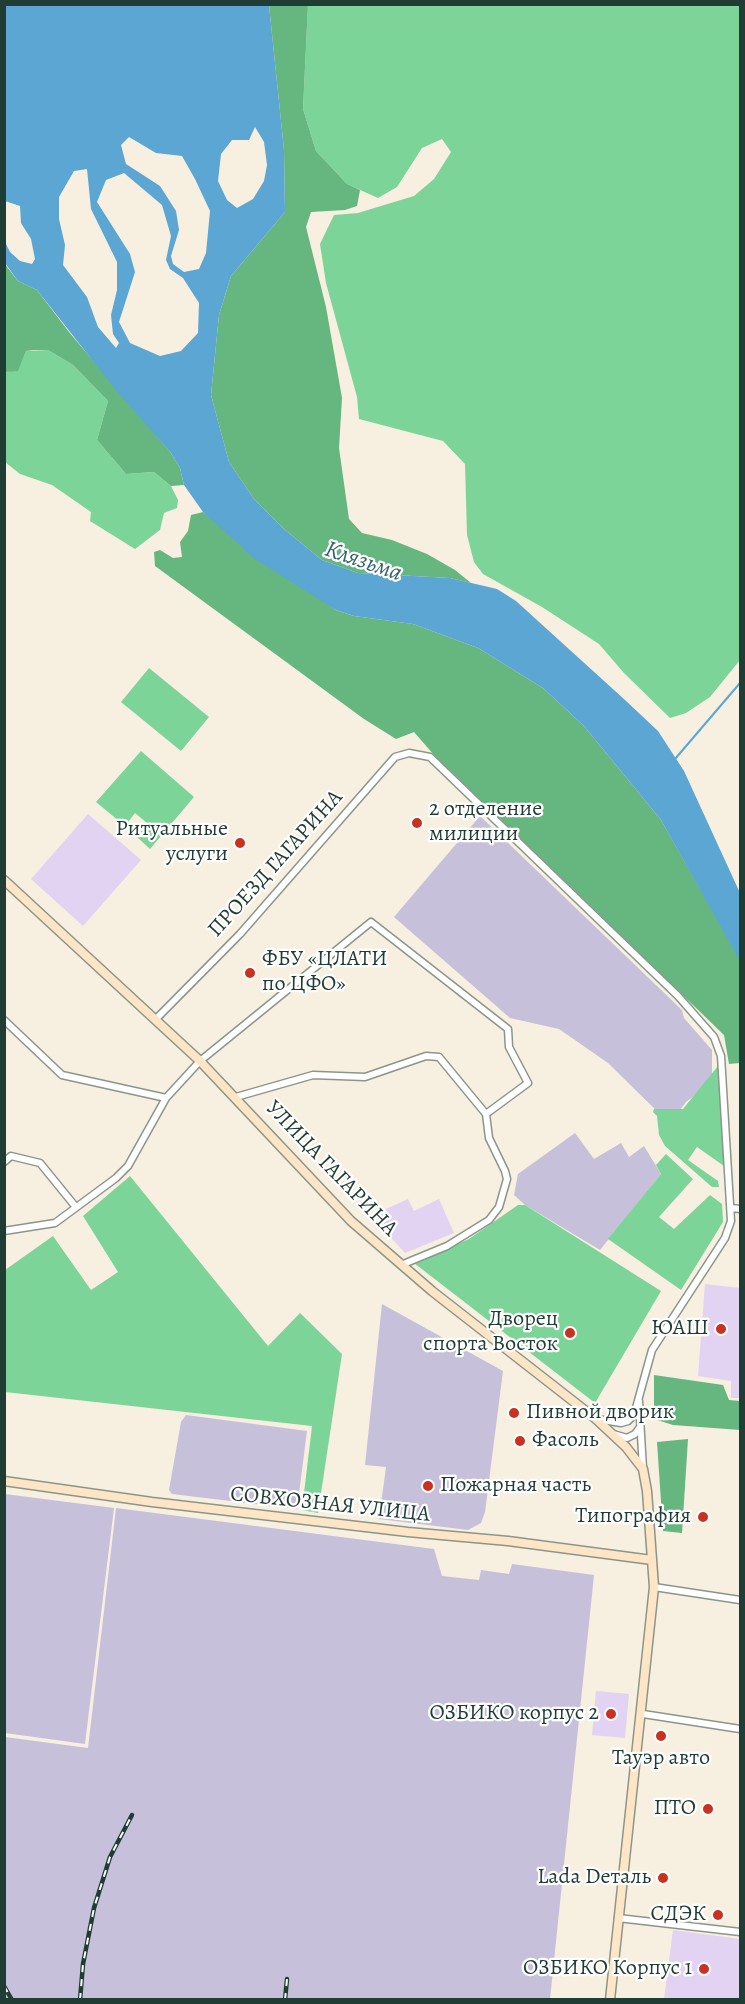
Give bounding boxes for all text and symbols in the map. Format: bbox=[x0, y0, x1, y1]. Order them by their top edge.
water label: Клязьма bbox=[321, 535, 405, 589]
street label: ПРОЕЗД ГАГАРИНА bbox=[203, 785, 349, 943]
place label: 2 отделение милиции bbox=[429, 797, 542, 848]
marker: 2 отделение милиции bbox=[410, 816, 424, 830]
place label: Ритуальные услуги bbox=[116, 817, 228, 868]
marker: Ритуальные услуги bbox=[233, 836, 247, 850]
place label: ФБУ «ЦЛАТИ по ЦФО» bbox=[262, 947, 388, 998]
marker: ФБУ «ЦЛАТИ по ЦФО» bbox=[243, 966, 257, 980]
street label: УЛИЦА ГАГАРИНА bbox=[260, 1096, 402, 1242]
place label: Дворец спорта Восток bbox=[423, 1307, 558, 1358]
place label: ЮАШ bbox=[651, 1316, 709, 1342]
marker: ЮАШ bbox=[714, 1322, 728, 1336]
marker: Дворец спорта Восток bbox=[563, 1326, 577, 1340]
place label: Пивной дворик bbox=[526, 1400, 674, 1426]
marker: Пивной дворик bbox=[507, 1406, 521, 1420]
place label: Фасоль bbox=[532, 1428, 599, 1454]
marker: Фасоль bbox=[513, 1434, 527, 1448]
place label: Пожарная часть bbox=[440, 1473, 591, 1499]
marker: Пожарная часть bbox=[421, 1479, 435, 1493]
street label: СОВХОЗНАЯ УЛИЦА bbox=[229, 1481, 431, 1529]
place label: Типография bbox=[575, 1504, 691, 1530]
marker: Типография bbox=[696, 1510, 710, 1524]
place label: ОЗБИКО корпус 2 bbox=[430, 1701, 599, 1727]
marker: ОЗБИКО корпус 2 bbox=[604, 1707, 618, 1721]
marker: Тауэр авто bbox=[654, 1729, 668, 1743]
place label: Тауэр авто bbox=[612, 1746, 710, 1772]
place label: ПТО bbox=[654, 1796, 696, 1822]
marker: ПТО bbox=[701, 1802, 715, 1816]
place label: Lada Dеталь bbox=[537, 1865, 651, 1891]
marker: Lada Dеталь bbox=[656, 1871, 670, 1885]
place label: СДЭК bbox=[651, 1902, 706, 1928]
marker: СДЭК bbox=[711, 1908, 725, 1922]
place label: ОЗБИКО Корпус 1 bbox=[523, 1956, 692, 1982]
marker: ОЗБИКО Корпус 1 bbox=[697, 1962, 711, 1976]

